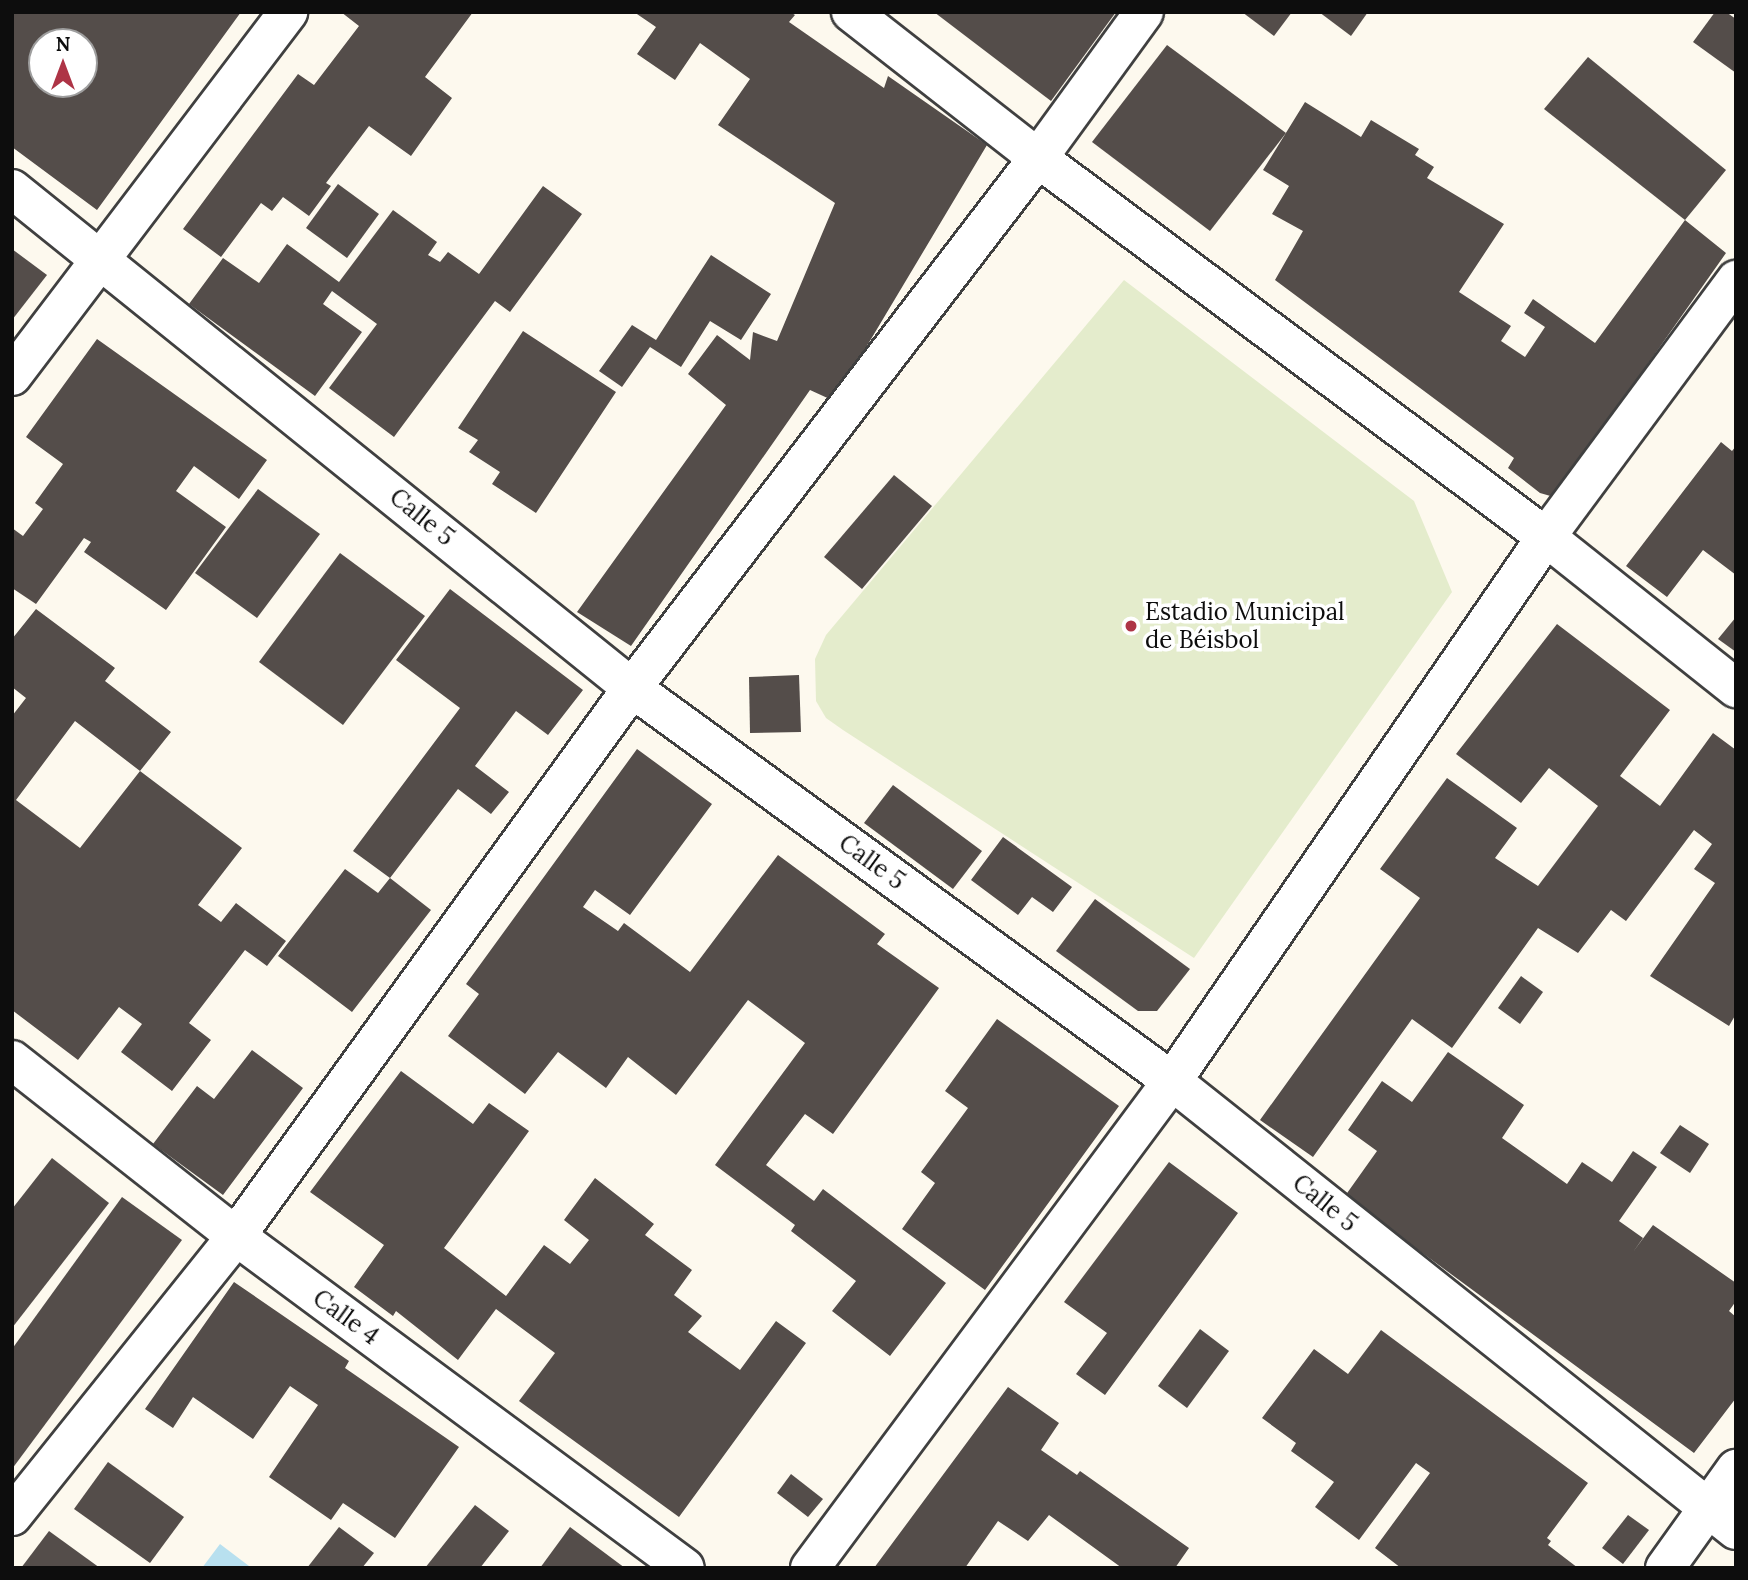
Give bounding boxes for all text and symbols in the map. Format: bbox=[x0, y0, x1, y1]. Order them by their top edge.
north arrow bbox=[28, 28, 98, 98]
text: N bbox=[56, 32, 70, 56]
street label: Calle 5 bbox=[384, 482, 460, 552]
place label: Estadio Municipal de Béisbol bbox=[1145, 598, 1345, 654]
marker: Estadio Municipal de Béisbol bbox=[1123, 618, 1139, 634]
street label: Calle 5 bbox=[833, 828, 911, 896]
street label: Calle 5 bbox=[1287, 1168, 1363, 1238]
street label: Calle 4 bbox=[307, 1283, 385, 1351]

